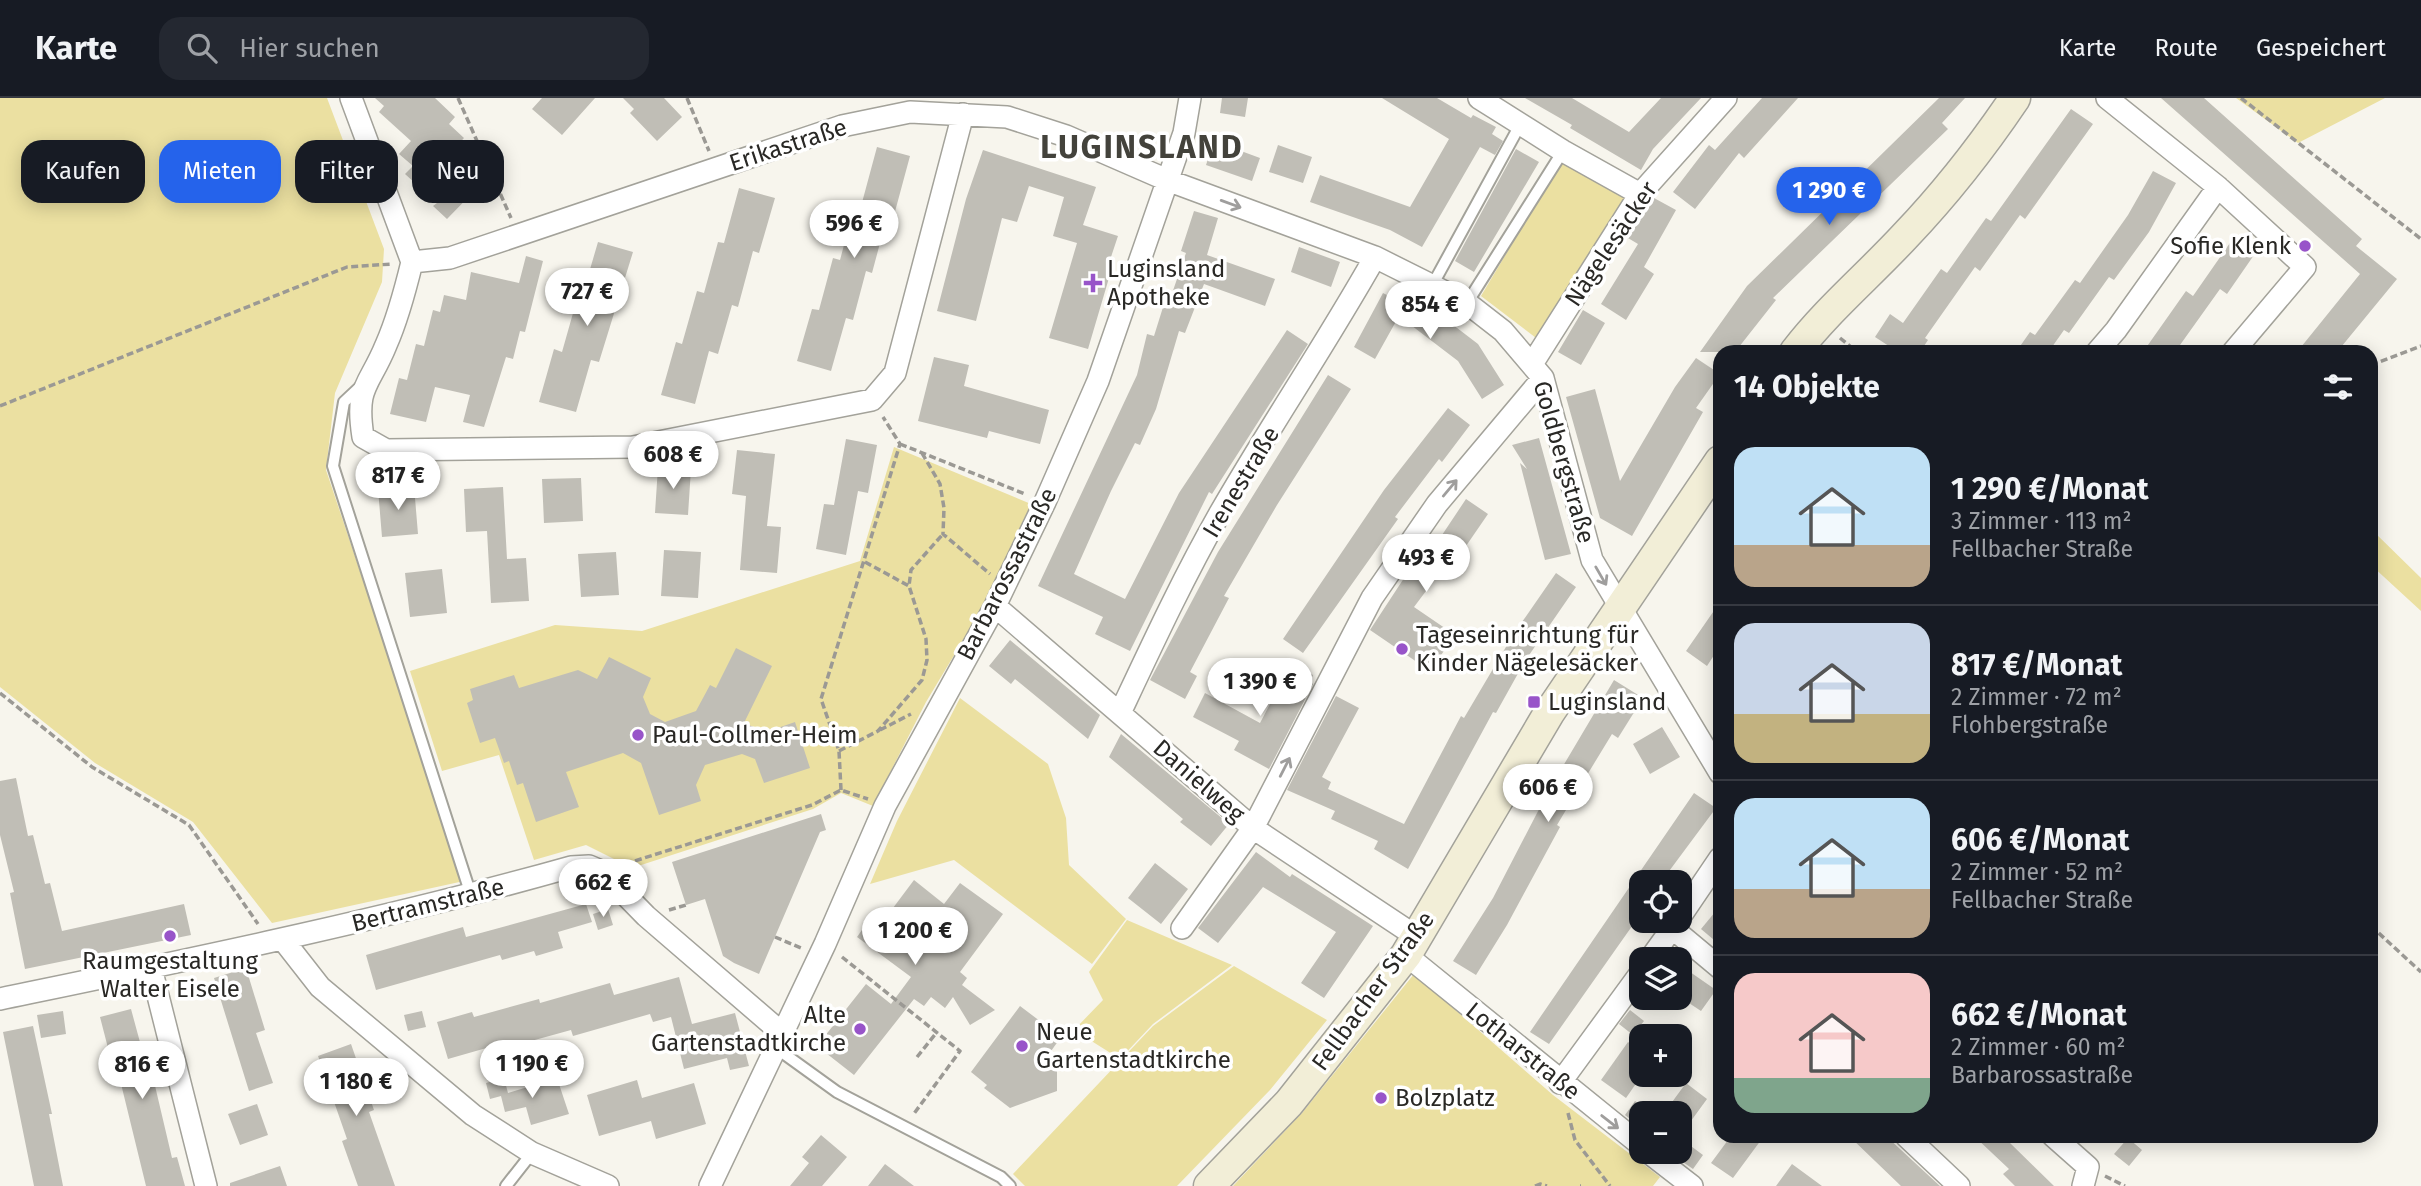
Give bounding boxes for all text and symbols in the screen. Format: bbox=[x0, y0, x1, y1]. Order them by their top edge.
search box bbox=[159, 17, 649, 80]
text: Karte bbox=[35, 28, 117, 68]
icon: search bbox=[183, 29, 221, 67]
text: Hier suchen bbox=[239, 33, 380, 64]
text: Karte bbox=[2059, 34, 2116, 62]
text: Route bbox=[2154, 34, 2218, 62]
text: Gespeichert bbox=[2256, 34, 2386, 62]
street label: Erikastraße bbox=[726, 113, 850, 177]
district label: LUGINSLAND bbox=[1040, 128, 1244, 166]
chip: Kaufen bbox=[21, 140, 145, 203]
chip: Mieten bbox=[159, 140, 281, 203]
chip: Filter bbox=[295, 140, 398, 203]
chip: Neu bbox=[412, 140, 504, 203]
pin: 1 290 € bbox=[1764, 167, 1894, 227]
street label: Nägelesäcker bbox=[1559, 176, 1663, 312]
text: 1 290 € bbox=[1792, 176, 1866, 204]
one-way arrow bbox=[1219, 198, 1241, 211]
pin: 596 € bbox=[805, 200, 903, 260]
text: 596 € bbox=[826, 209, 882, 237]
place label: Sofie Klenk bbox=[2170, 232, 2292, 260]
marker: Sofie Klenk bbox=[2297, 238, 2313, 254]
place label: Luginsland Apotheke bbox=[1107, 255, 1225, 311]
pin: 727 € bbox=[538, 268, 636, 328]
marker: Luginsland Apotheke bbox=[1085, 275, 1101, 291]
text: 727 € bbox=[561, 277, 613, 305]
pin: 854 € bbox=[1381, 282, 1479, 341]
text: 854 € bbox=[1401, 290, 1459, 318]
icon: filters bbox=[2319, 368, 2357, 406]
text: 14 Objekte bbox=[1734, 369, 1880, 405]
street label: Goldbergstraße bbox=[1527, 378, 1601, 546]
street label: Irenestraße bbox=[1197, 421, 1285, 543]
pin: 608 € bbox=[624, 432, 722, 491]
text: 608 € bbox=[644, 440, 702, 468]
pin: 817 € bbox=[349, 452, 447, 512]
text: 817 € bbox=[371, 461, 425, 489]
text: 1 290 €/Monat bbox=[1951, 471, 2148, 507]
icon: home bbox=[1790, 475, 1874, 559]
one-way arrow bbox=[1442, 480, 1458, 498]
street label: Barbarossastraße bbox=[951, 483, 1063, 665]
text: 3 Zimmer · 113 m² bbox=[1951, 507, 2132, 535]
pin: 493 € bbox=[1377, 534, 1475, 594]
text: Fellbacher Straße bbox=[1951, 535, 2133, 563]
text: 493 € bbox=[1398, 543, 1454, 571]
one-way arrow bbox=[1594, 565, 1608, 585]
place label: Tageseinrichtung für Kinder Nägelesäcker bbox=[1416, 621, 1639, 677]
marker: Tageseinrichtung für Kinder Nägelesäcker bbox=[1394, 641, 1410, 657]
text: 817 €/Monat bbox=[1951, 647, 2122, 683]
icon: home bbox=[1790, 651, 1874, 735]
pin: 1 390 € bbox=[1195, 658, 1325, 718]
text: 1 390 € bbox=[1223, 667, 1297, 695]
text: 2 Zimmer · 72 m² bbox=[1951, 683, 2122, 711]
place label: Luginsland bbox=[1548, 688, 1666, 716]
marker: Luginsland bbox=[1526, 694, 1542, 710]
text: Flohbergstraße bbox=[1951, 711, 2108, 739]
place label: Paul-Collmer-Heim bbox=[652, 721, 858, 749]
marker: Paul-Collmer-Heim bbox=[630, 727, 646, 743]
street label: Danielweg bbox=[1148, 734, 1251, 829]
one-way arrow bbox=[1278, 758, 1292, 778]
pin: 606 € bbox=[1499, 764, 1597, 824]
text: 606 € bbox=[1519, 773, 1577, 801]
text: 606 €/Monat bbox=[1951, 822, 2129, 858]
icon: home bbox=[1790, 826, 1874, 910]
text: 2 Zimmer · 52 m² bbox=[1951, 858, 2123, 886]
pin: 662 € bbox=[554, 860, 652, 919]
text: 662 € bbox=[575, 868, 631, 896]
map controls bbox=[1629, 870, 1692, 1164]
button: locate bbox=[1629, 870, 1692, 933]
street label: Bertramstraße bbox=[349, 873, 507, 937]
text: Fellbacher Straße bbox=[1951, 886, 2133, 914]
street label: Fellbacher Straße bbox=[1306, 906, 1440, 1076]
pin: 1 200 € bbox=[850, 908, 980, 967]
text: 1 200 € bbox=[878, 916, 952, 944]
marker: Raumgestaltung Walter Eisele bbox=[162, 928, 178, 944]
place label: Raumgestaltung Walter Eisele bbox=[82, 947, 258, 1003]
button: layers bbox=[1629, 947, 1692, 1010]
street label: Lotharstraße bbox=[1460, 996, 1586, 1106]
text: 662 €/Monat bbox=[1951, 997, 2127, 1033]
place label: Alte Gartenstadtkirche bbox=[651, 1001, 846, 1057]
icon: home bbox=[1790, 1001, 1874, 1085]
place label: Neue Gartenstadtkirche bbox=[1036, 1018, 1231, 1074]
marker: Alte Gartenstadtkirche bbox=[852, 1021, 868, 1037]
button: + bbox=[1629, 1024, 1692, 1087]
text: 2 Zimmer · 60 m² bbox=[1951, 1033, 2126, 1061]
marker: Neue Gartenstadtkirche bbox=[1014, 1038, 1030, 1054]
pin: 1 190 € bbox=[467, 1040, 597, 1100]
pin: 816 € bbox=[93, 1042, 191, 1101]
text: 1 190 € bbox=[496, 1049, 568, 1077]
text: 816 € bbox=[114, 1050, 170, 1078]
pin: 1 180 € bbox=[291, 1058, 421, 1118]
text: Barbarossastraße bbox=[1951, 1061, 2133, 1089]
text: 1 180 € bbox=[320, 1067, 392, 1095]
place label: Bolzplatz bbox=[1395, 1084, 1495, 1112]
marker: Bolzplatz bbox=[1373, 1090, 1389, 1106]
button: − bbox=[1629, 1101, 1692, 1164]
one-way arrow bbox=[1601, 1114, 1619, 1129]

